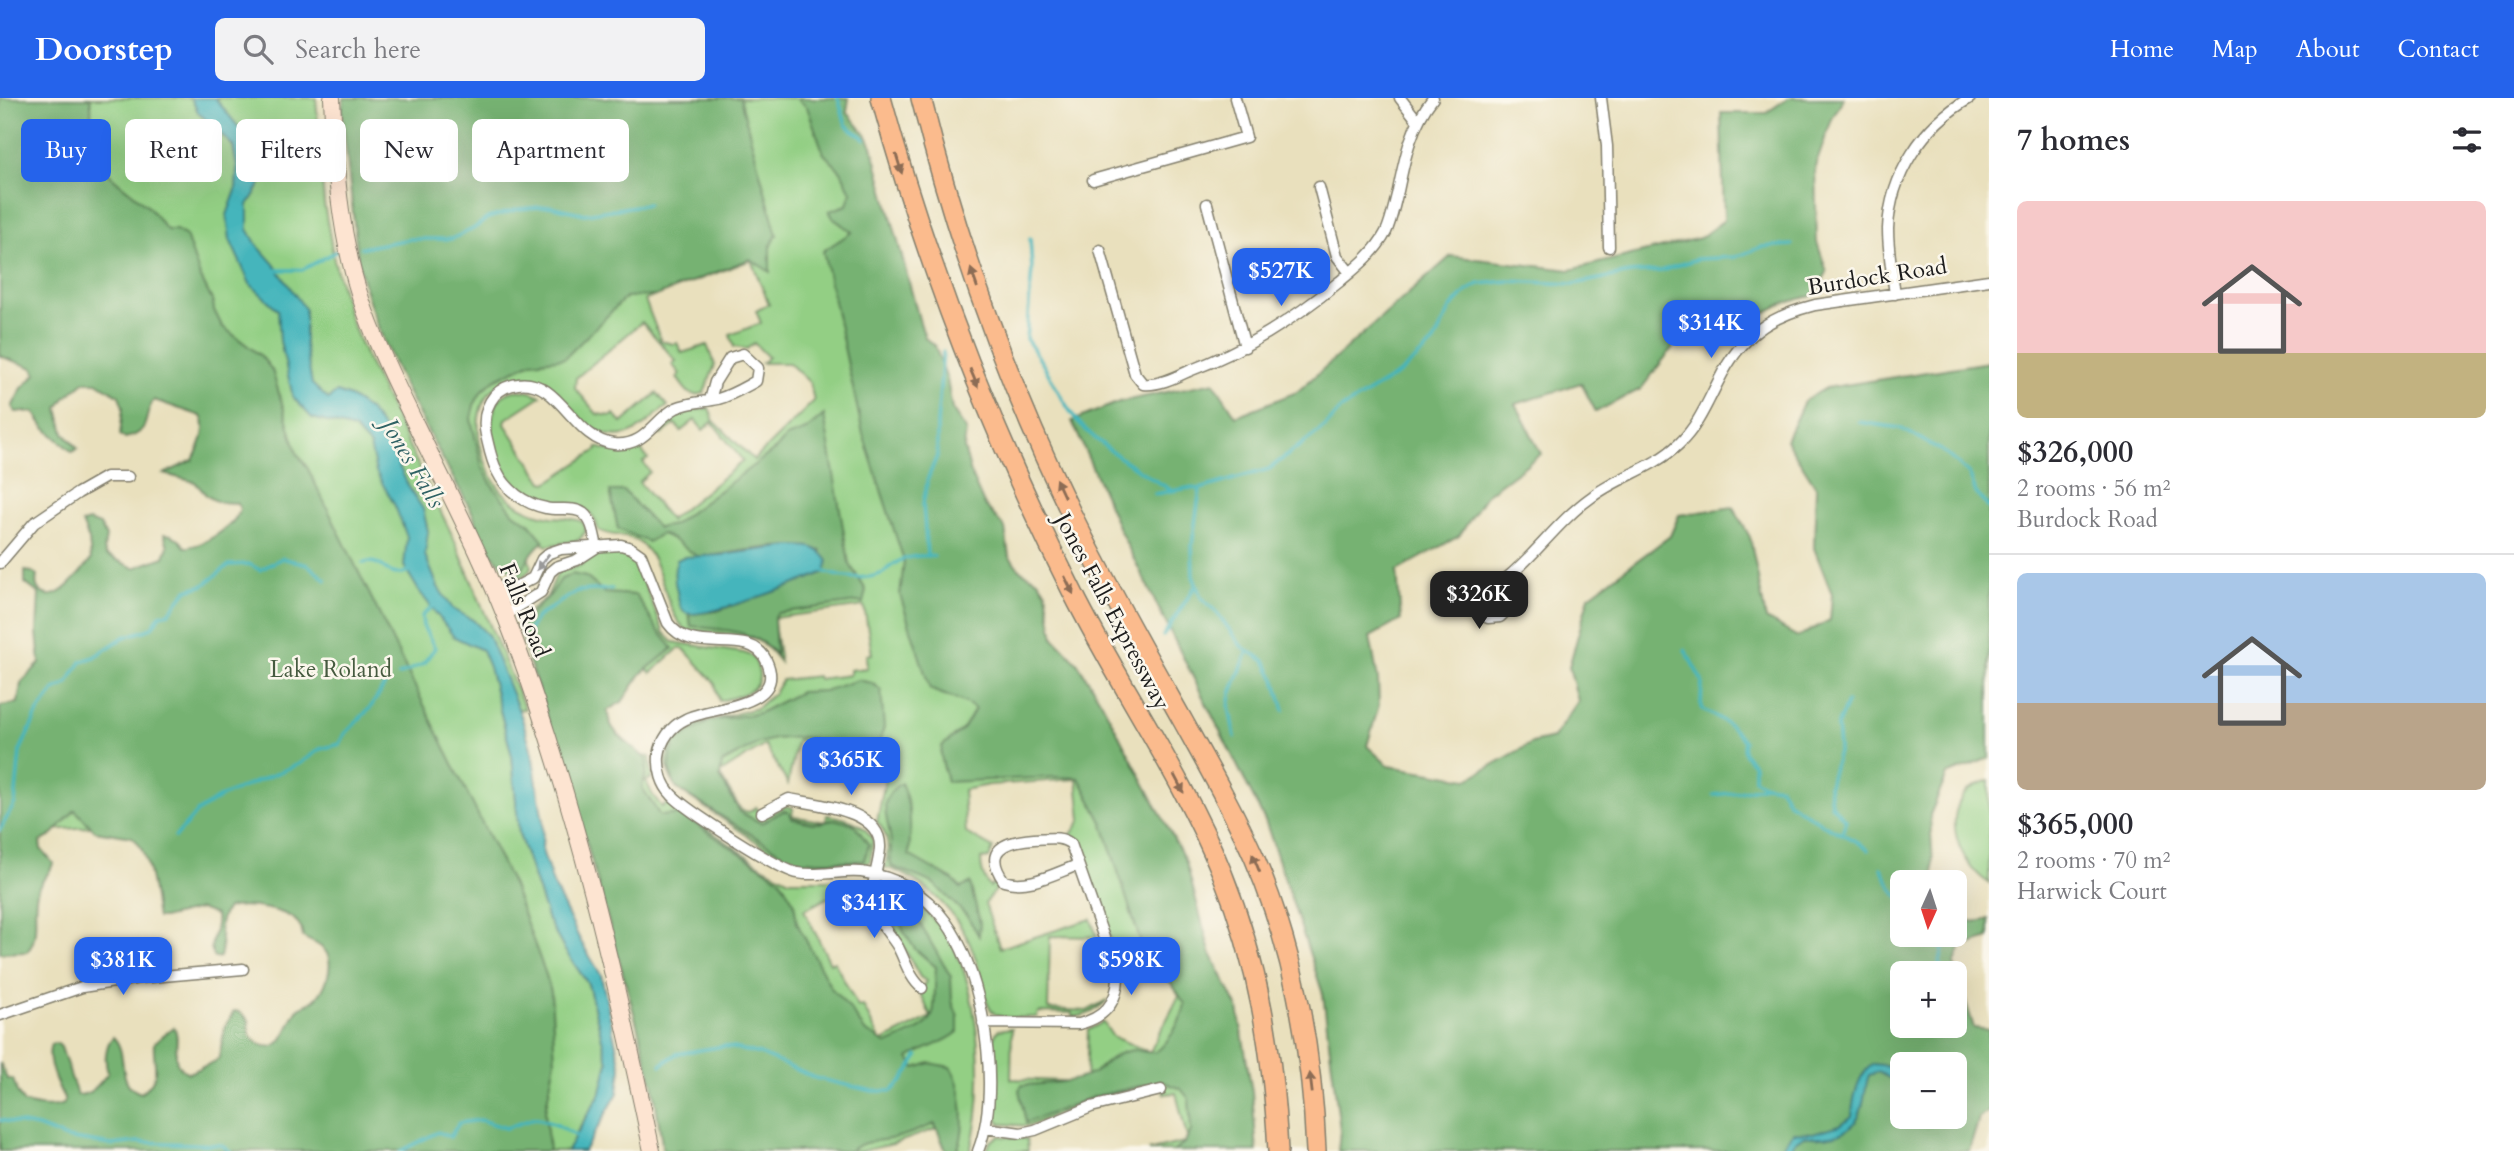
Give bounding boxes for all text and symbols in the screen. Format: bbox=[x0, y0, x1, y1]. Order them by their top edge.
search box bbox=[215, 18, 705, 81]
text: Doorstep bbox=[35, 27, 173, 72]
icon: search bbox=[239, 30, 277, 68]
text: Search here bbox=[295, 32, 421, 67]
text: Home bbox=[2110, 33, 2174, 66]
text: Map bbox=[2212, 33, 2258, 66]
text: About bbox=[2296, 33, 2360, 66]
text: Contact bbox=[2398, 33, 2479, 66]
chip: Buy bbox=[21, 119, 111, 182]
chip: Rent bbox=[125, 119, 222, 182]
chip: Filters bbox=[236, 119, 346, 182]
chip: New bbox=[360, 119, 458, 182]
chip: Apartment bbox=[472, 119, 629, 182]
text: 7 homes bbox=[2017, 120, 2130, 161]
icon: filters bbox=[2448, 121, 2486, 159]
one-way arrow bbox=[895, 153, 905, 174]
icon: home bbox=[2189, 246, 2315, 372]
pin: $527K bbox=[1232, 248, 1330, 308]
street label: Burdock Road bbox=[1805, 250, 1950, 303]
text: $527K bbox=[1248, 255, 1314, 286]
one-way arrow bbox=[968, 267, 979, 288]
pin: $314K bbox=[1662, 300, 1760, 360]
text: $314K bbox=[1678, 307, 1744, 338]
one-way arrow bbox=[969, 368, 980, 389]
water label: Jones Falls bbox=[370, 408, 452, 515]
text: $326,000 bbox=[2017, 432, 2133, 473]
text: 2 rooms · 56 m² bbox=[2017, 473, 2170, 504]
one-way arrow bbox=[1054, 478, 1066, 498]
text: Burdock Road bbox=[2017, 504, 2158, 535]
street label: Jones Falls Expressway bbox=[1046, 505, 1178, 715]
one-way arrow bbox=[536, 553, 550, 572]
street label: Falls Road bbox=[492, 558, 558, 663]
pin: $326K bbox=[1430, 572, 1528, 631]
one-way arrow bbox=[1063, 575, 1074, 595]
text: $326K bbox=[1446, 578, 1512, 609]
icon: home bbox=[2189, 618, 2315, 744]
park label: Lake Roland bbox=[270, 654, 393, 685]
pin: $365K bbox=[802, 738, 900, 797]
text: $365K bbox=[818, 744, 884, 775]
one-way arrow bbox=[1173, 774, 1185, 794]
text: $365,000 bbox=[2017, 804, 2133, 845]
text: 2 rooms · 70 m² bbox=[2017, 845, 2170, 876]
one-way arrow bbox=[1250, 853, 1261, 874]
north arrow bbox=[1890, 870, 1967, 947]
map controls bbox=[1890, 870, 1967, 1129]
text: Harwick Court bbox=[2017, 876, 2167, 907]
pin: $341K bbox=[825, 880, 923, 940]
text: $341K bbox=[841, 887, 907, 918]
pin: $381K bbox=[74, 937, 172, 997]
pin: $598K bbox=[1082, 937, 1180, 997]
text: $381K bbox=[90, 944, 156, 975]
text: $598K bbox=[1098, 944, 1164, 975]
button: + bbox=[1890, 961, 1967, 1038]
button: − bbox=[1890, 1052, 1967, 1129]
one-way arrow bbox=[1306, 1072, 1317, 1094]

